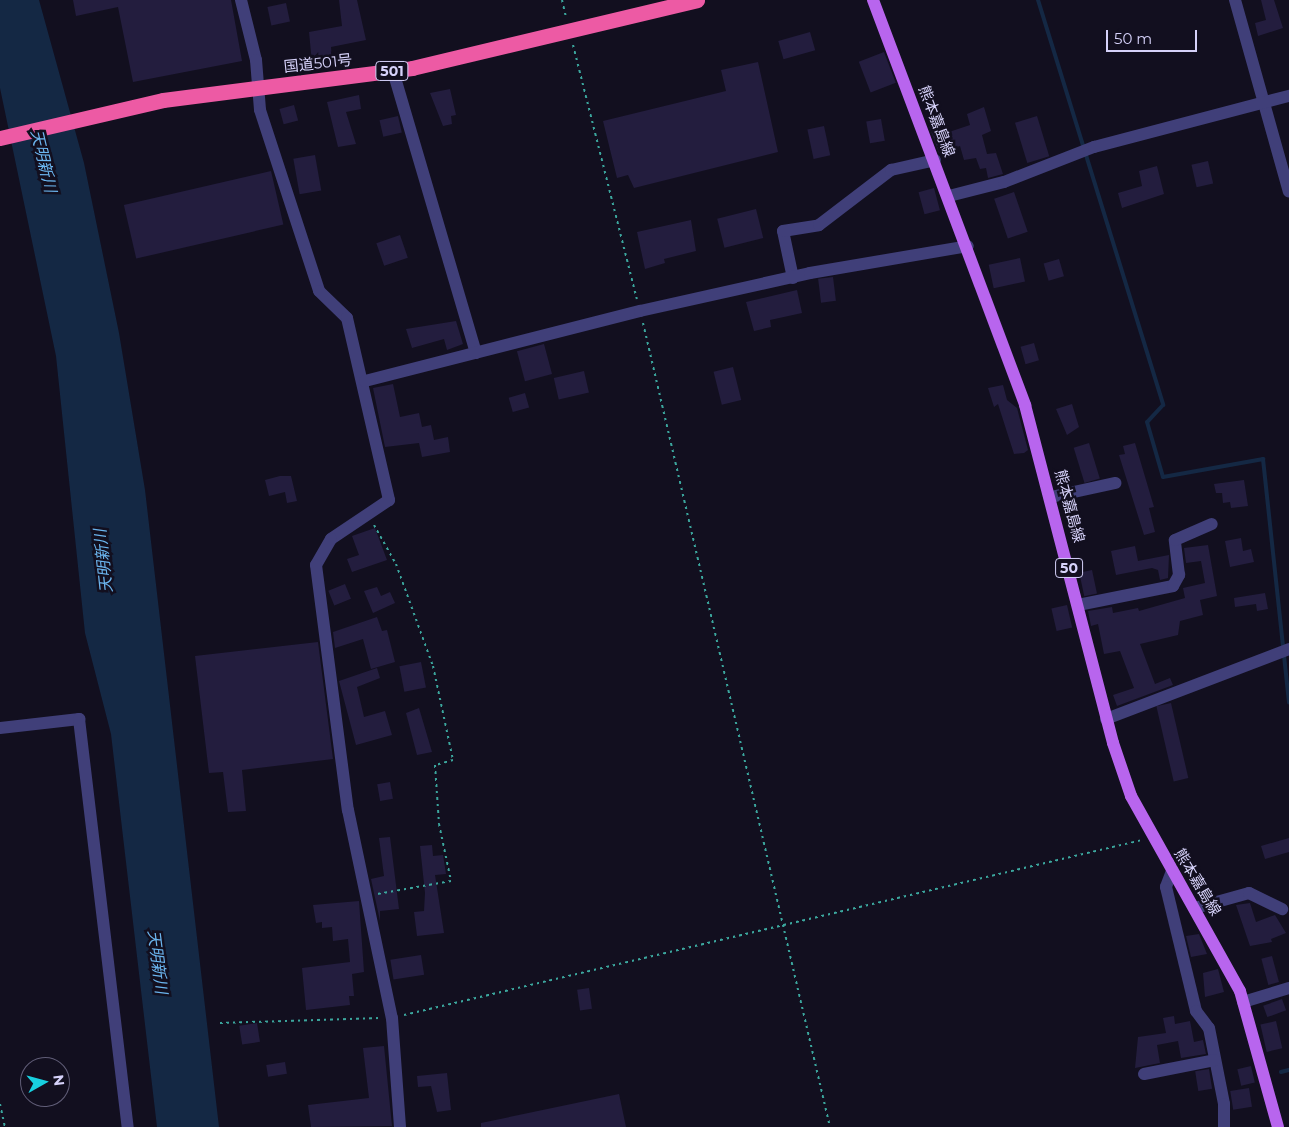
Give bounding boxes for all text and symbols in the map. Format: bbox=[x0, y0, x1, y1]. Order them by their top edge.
scale bar bbox=[1109, 20, 1200, 52]
text: 50 m bbox=[1114, 29, 1152, 48]
street label: 国道501号 bbox=[283, 50, 353, 76]
road number: 501 bbox=[374, 59, 410, 82]
street label: 熊本嘉島線 bbox=[915, 83, 959, 159]
water label: 天明新川 bbox=[26, 128, 60, 194]
street label: 熊本嘉島線 bbox=[1052, 467, 1088, 545]
water label: 天明新川 bbox=[91, 528, 117, 594]
road number: 50 bbox=[1054, 556, 1084, 580]
street label: 熊本嘉島線 bbox=[1171, 845, 1225, 919]
water label: 天明新川 bbox=[144, 929, 170, 995]
north arrow bbox=[20, 1057, 70, 1107]
text: N bbox=[49, 1074, 69, 1087]

